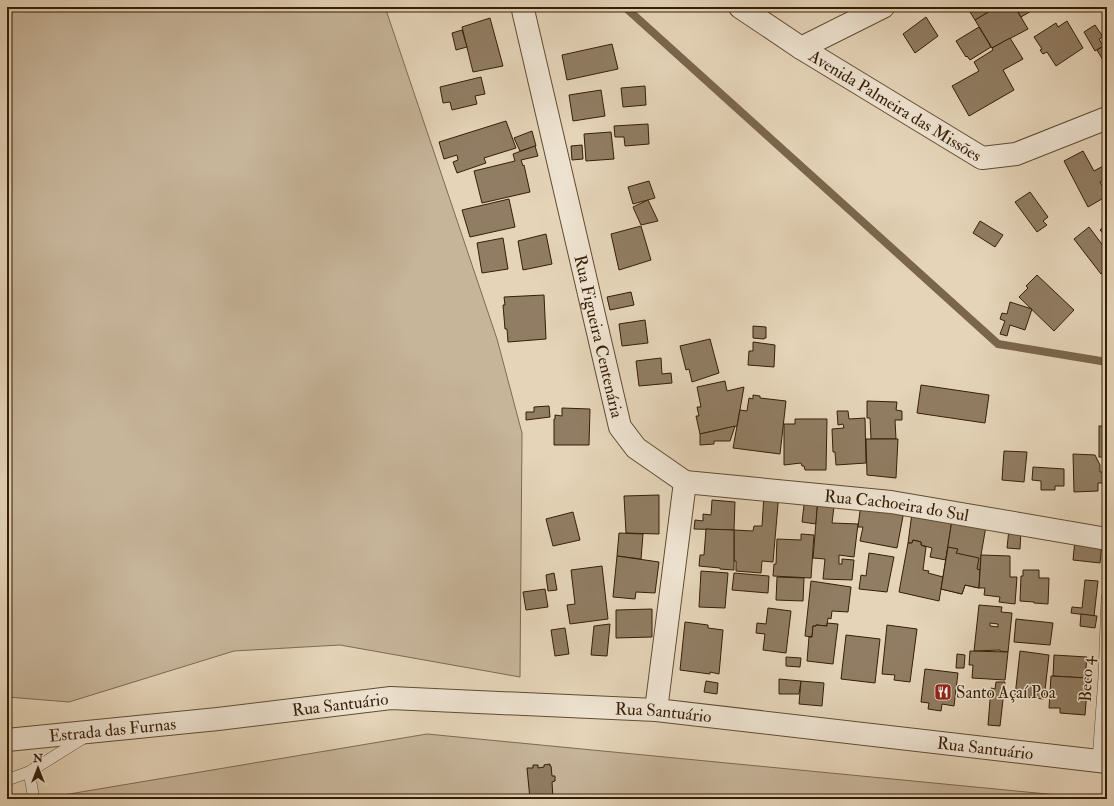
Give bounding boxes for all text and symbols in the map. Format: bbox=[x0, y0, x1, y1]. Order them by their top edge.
street label: Avenida Palmeira das Missões bbox=[804, 45, 985, 166]
street label: Rua Figueira Centenária bbox=[569, 253, 628, 421]
street label: Rua Cachoeira do Sul bbox=[823, 486, 971, 526]
street label: Beco 4 bbox=[1075, 655, 1098, 703]
restaurant icon: Santo Açaí Poa bbox=[933, 682, 953, 702]
place label: Santo Açaí Poa bbox=[956, 682, 1057, 703]
street label: Rua Santuário bbox=[291, 688, 389, 721]
street label: Rua Santuário bbox=[615, 698, 713, 727]
street label: Estrada das Furnas bbox=[48, 713, 177, 747]
street label: Rua Santuário bbox=[936, 732, 1034, 764]
north arrow bbox=[18, 748, 58, 788]
text: N bbox=[32, 752, 44, 765]

